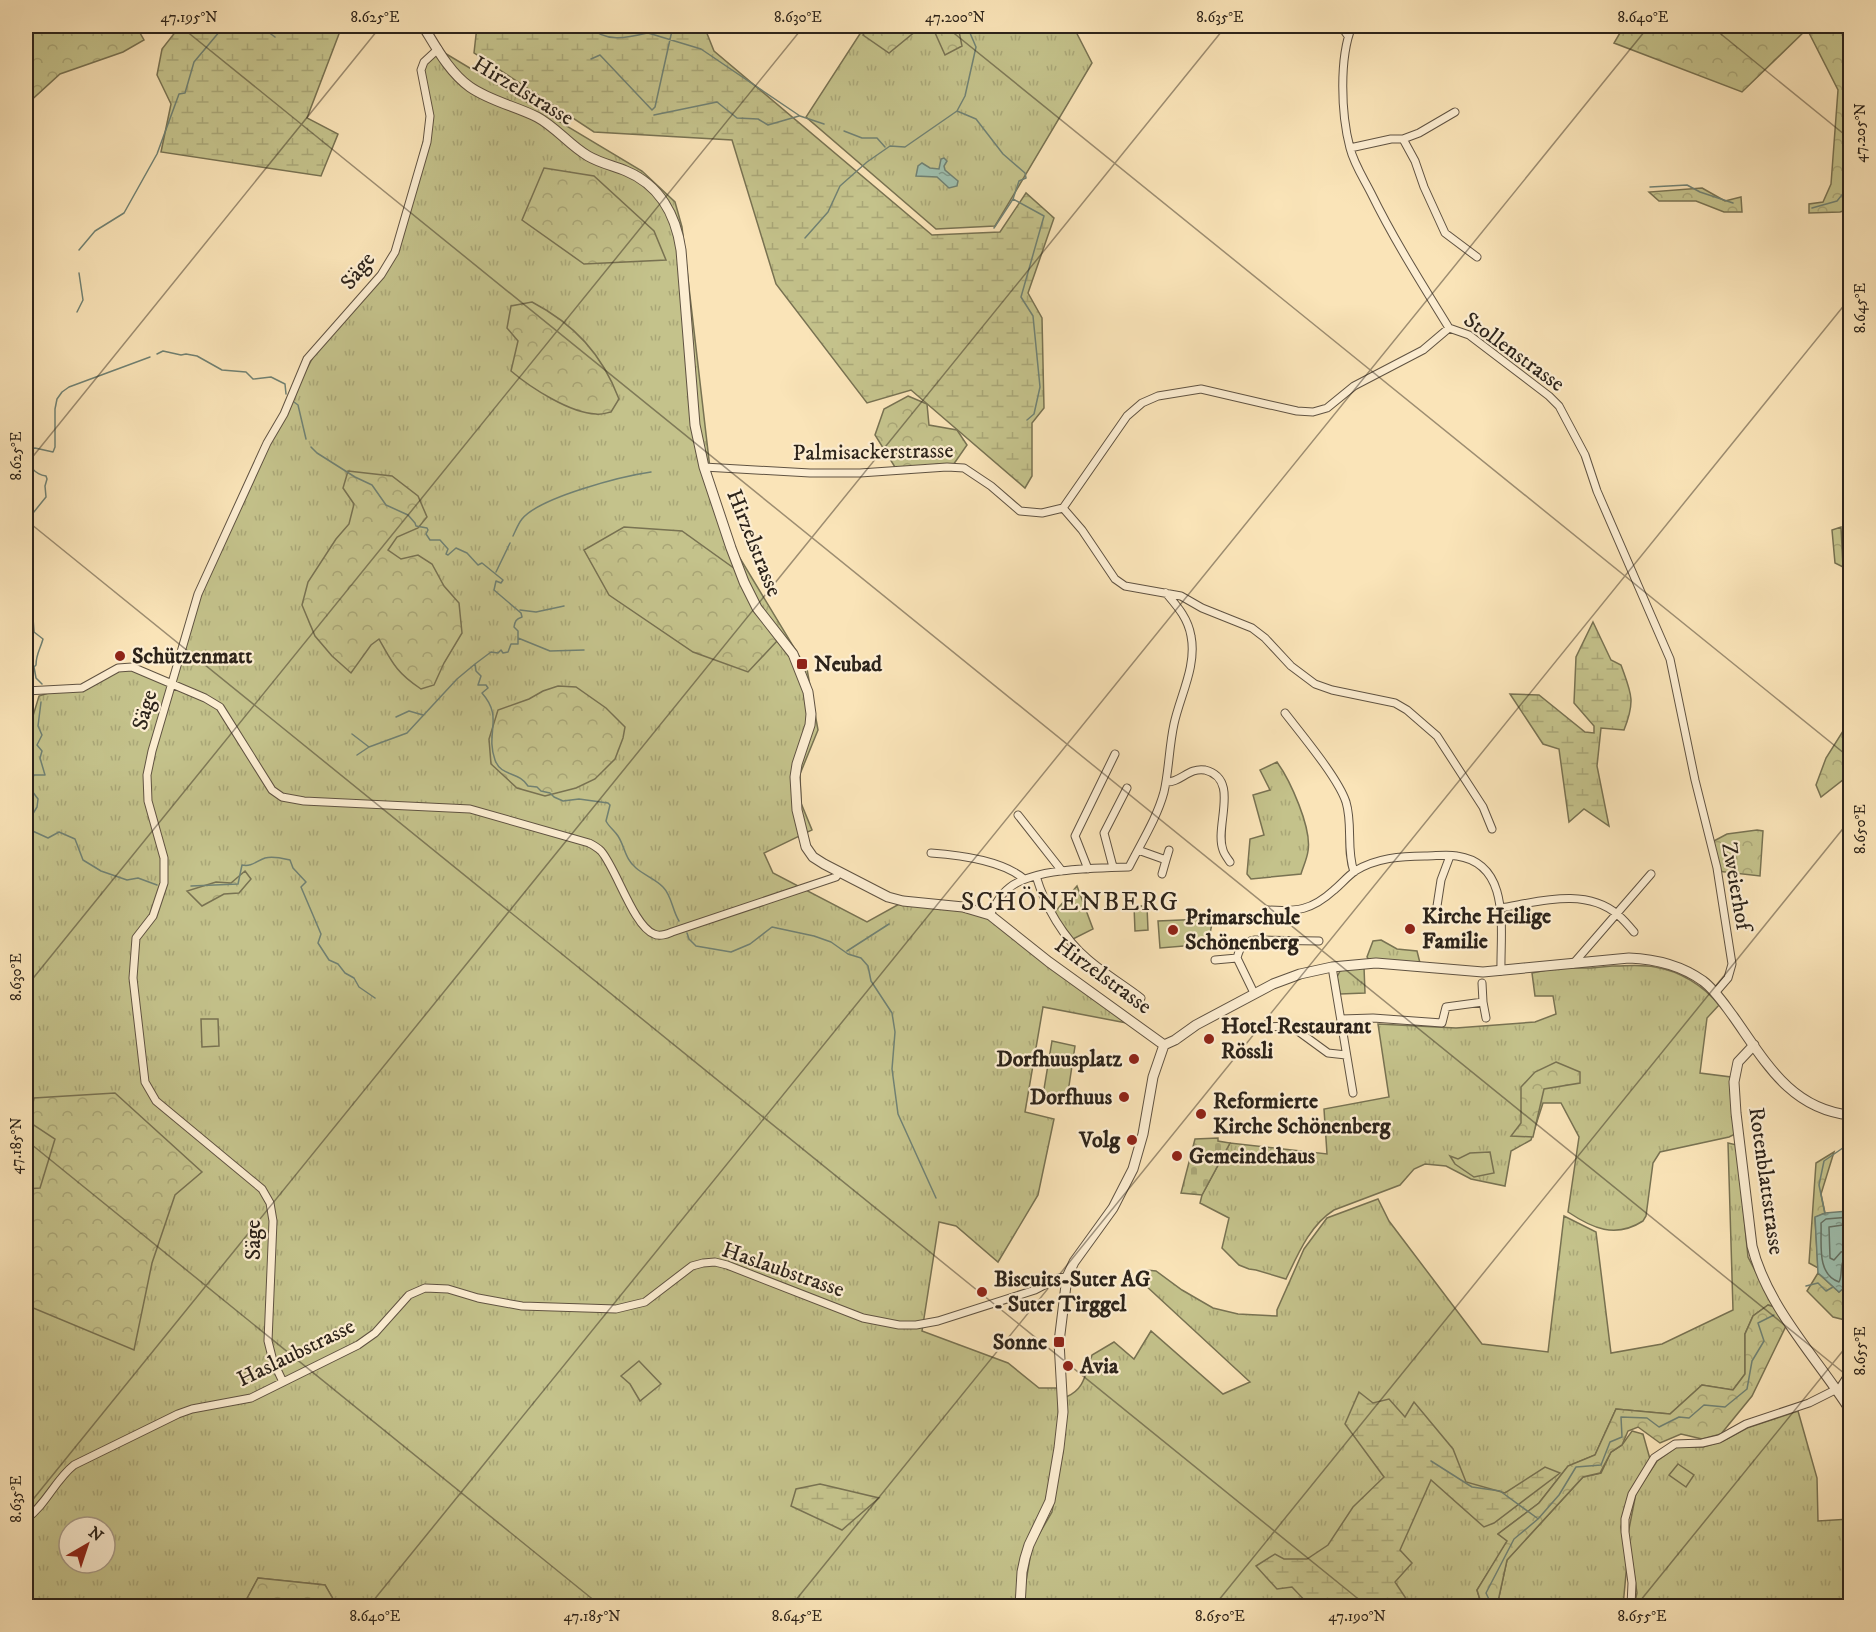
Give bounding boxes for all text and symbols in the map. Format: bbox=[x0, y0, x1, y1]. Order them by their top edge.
text: 47.195°N bbox=[160, 8, 218, 27]
text: 8.625°E bbox=[350, 8, 400, 27]
text: 8.630°E bbox=[774, 8, 822, 27]
text: 47.200°N bbox=[925, 8, 985, 27]
text: 8.635°E bbox=[1196, 8, 1244, 27]
text: 8.640°E bbox=[1618, 8, 1669, 27]
street label: Hirzelstrasse bbox=[467, 50, 579, 132]
text: 47.205°N bbox=[1851, 103, 1870, 163]
street label: Säge bbox=[335, 247, 381, 295]
text: 8.645°E bbox=[1851, 282, 1870, 333]
street label: Stollenstrasse bbox=[1458, 306, 1570, 398]
text: 8.625°E bbox=[7, 431, 26, 481]
street label: Palmisackerstrasse bbox=[792, 437, 954, 467]
street label: Hirzelstrasse bbox=[720, 485, 788, 601]
place label: Schützenmatt bbox=[132, 643, 252, 670]
marker: Schützenmatt bbox=[113, 649, 127, 663]
place label: Neubad bbox=[814, 651, 883, 678]
marker: Neubad bbox=[795, 657, 809, 671]
street label: Säge bbox=[126, 687, 164, 733]
text: 8.650°E bbox=[1851, 804, 1870, 854]
street label: Zweierhof bbox=[1715, 840, 1758, 936]
district label: SCHÖNENBERG bbox=[961, 886, 1179, 919]
place label: Kirche Heilige Familie bbox=[1422, 903, 1551, 955]
place label: Primarschule Schönenberg bbox=[1185, 904, 1300, 956]
marker: Kirche Heilige Familie bbox=[1403, 922, 1417, 936]
marker: Primarschule Schönenberg bbox=[1166, 923, 1180, 937]
street label: Hirzelstrasse bbox=[1049, 932, 1157, 1020]
text: 8.630°E bbox=[7, 953, 26, 1001]
place label: Hotel Restaurant Rössli bbox=[1221, 1013, 1371, 1065]
marker: Hotel Restaurant Rössli bbox=[1202, 1032, 1216, 1046]
place label: Dorfhuusplatz bbox=[996, 1046, 1122, 1073]
marker: Dorfhuusplatz bbox=[1127, 1052, 1141, 1066]
place label: Dorfhuus bbox=[1030, 1084, 1113, 1111]
place label: Reformierte Kirche Schönenberg bbox=[1213, 1088, 1392, 1140]
marker: Dorfhuus bbox=[1117, 1090, 1131, 1104]
street label: Rotenblattstrasse bbox=[1742, 1105, 1790, 1257]
marker: Reformierte Kirche Schönenberg bbox=[1194, 1107, 1208, 1121]
text: 47.185°N bbox=[7, 1117, 26, 1175]
place label: Volg bbox=[1078, 1127, 1121, 1154]
marker: Volg bbox=[1125, 1133, 1139, 1147]
place label: Gemeindehaus bbox=[1189, 1143, 1316, 1170]
marker: Gemeindehaus bbox=[1170, 1149, 1184, 1163]
street label: Säge bbox=[240, 1220, 267, 1260]
street label: Haslaubstrasse bbox=[718, 1236, 848, 1304]
place label: Biscuits-Suter AG - Suter Tirggel bbox=[994, 1266, 1151, 1318]
marker: Biscuits-Suter AG - Suter Tirggel bbox=[975, 1285, 989, 1299]
street label: Haslaubstrasse bbox=[233, 1313, 359, 1393]
text: 8.655°E bbox=[1851, 1326, 1870, 1376]
place label: Sonne bbox=[993, 1329, 1047, 1356]
marker: Sonne bbox=[1052, 1335, 1066, 1349]
place label: Avia bbox=[1079, 1353, 1119, 1380]
marker: Avia bbox=[1061, 1359, 1075, 1373]
text: 8.635°E bbox=[7, 1475, 26, 1523]
north arrow bbox=[57, 1515, 117, 1575]
text: N bbox=[84, 1522, 107, 1546]
text: 8.640°E bbox=[350, 1607, 401, 1626]
text: 47.185°N bbox=[563, 1607, 621, 1626]
text: 8.645°E bbox=[772, 1607, 823, 1626]
text: 8.650°E bbox=[1195, 1607, 1245, 1626]
text: 47.190°N bbox=[1328, 1607, 1386, 1626]
text: 8.655°E bbox=[1617, 1607, 1667, 1626]

